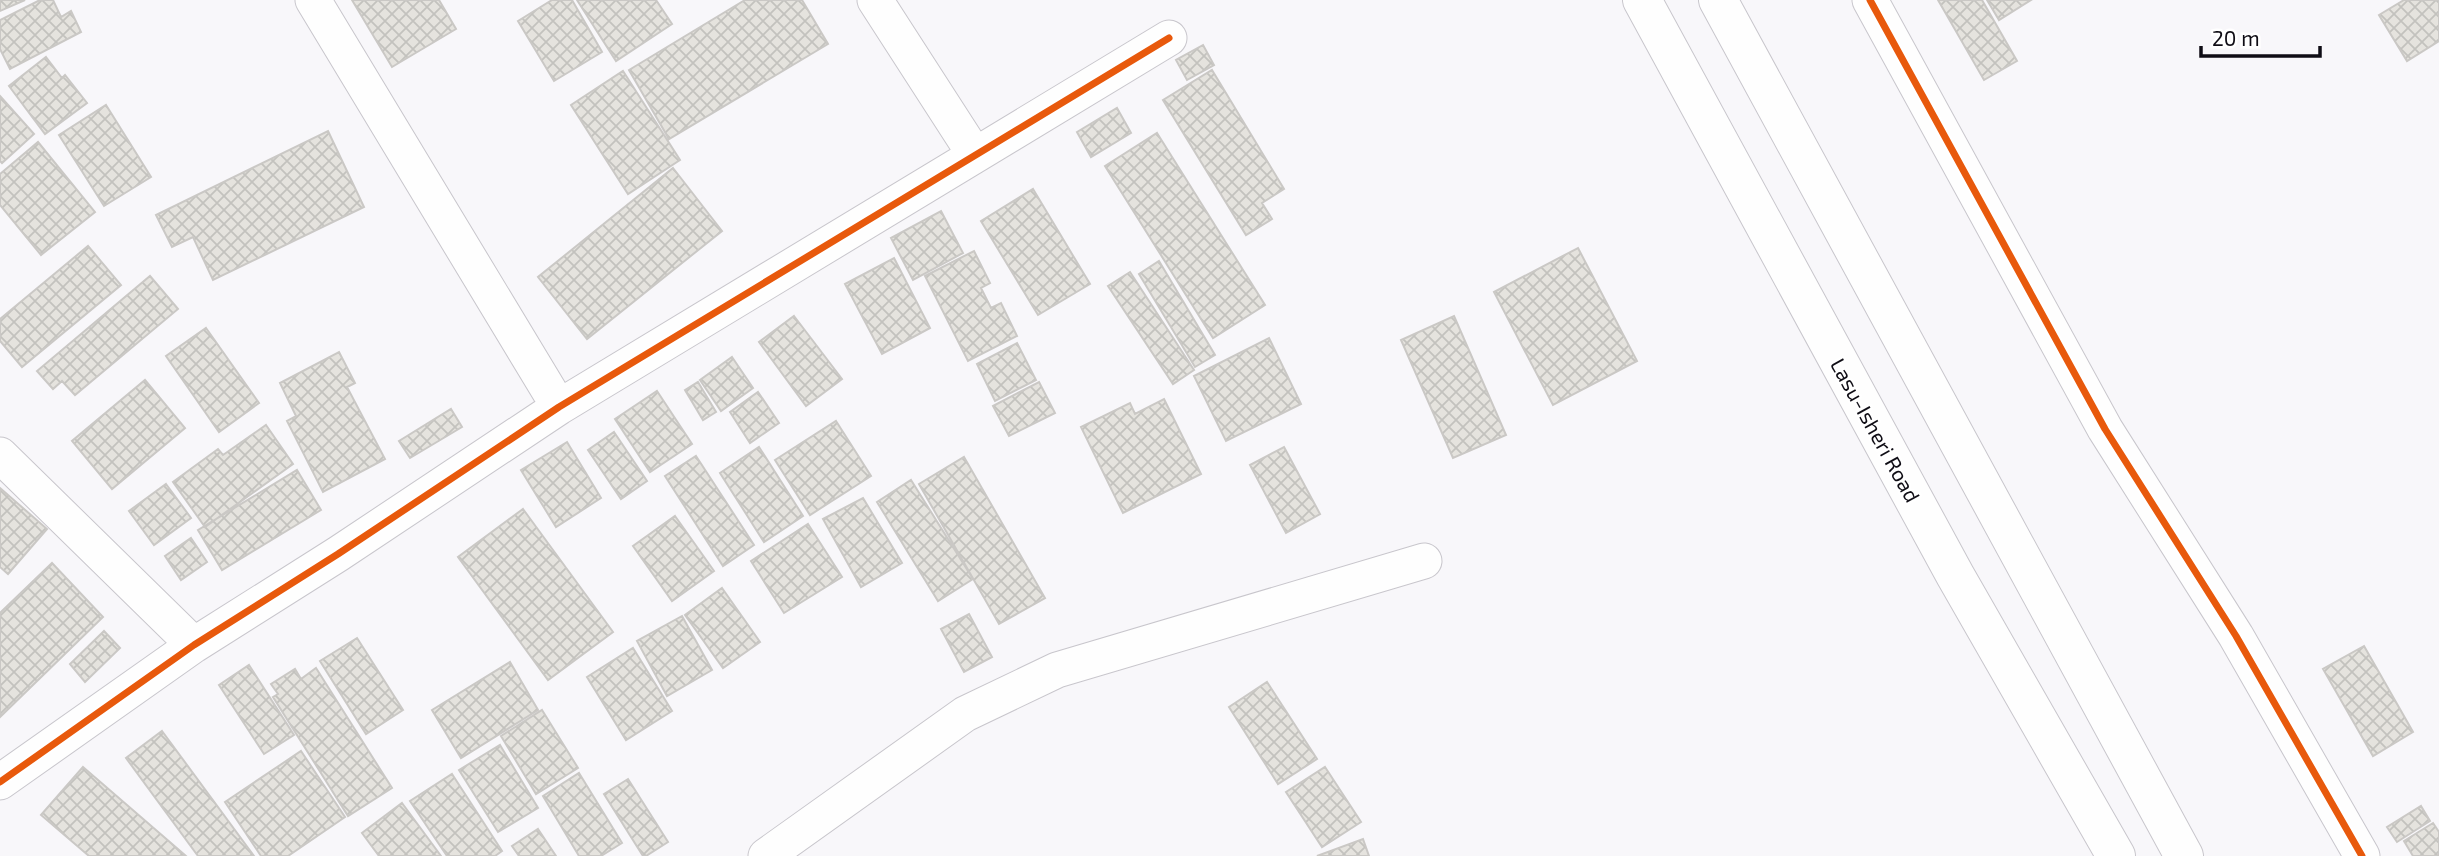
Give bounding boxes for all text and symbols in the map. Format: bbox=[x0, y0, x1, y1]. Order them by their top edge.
scale bar bbox=[2201, 14, 2320, 58]
text: 20 m bbox=[2212, 25, 2260, 50]
street label: Lasu-Isheri Road bbox=[1826, 354, 1926, 506]

